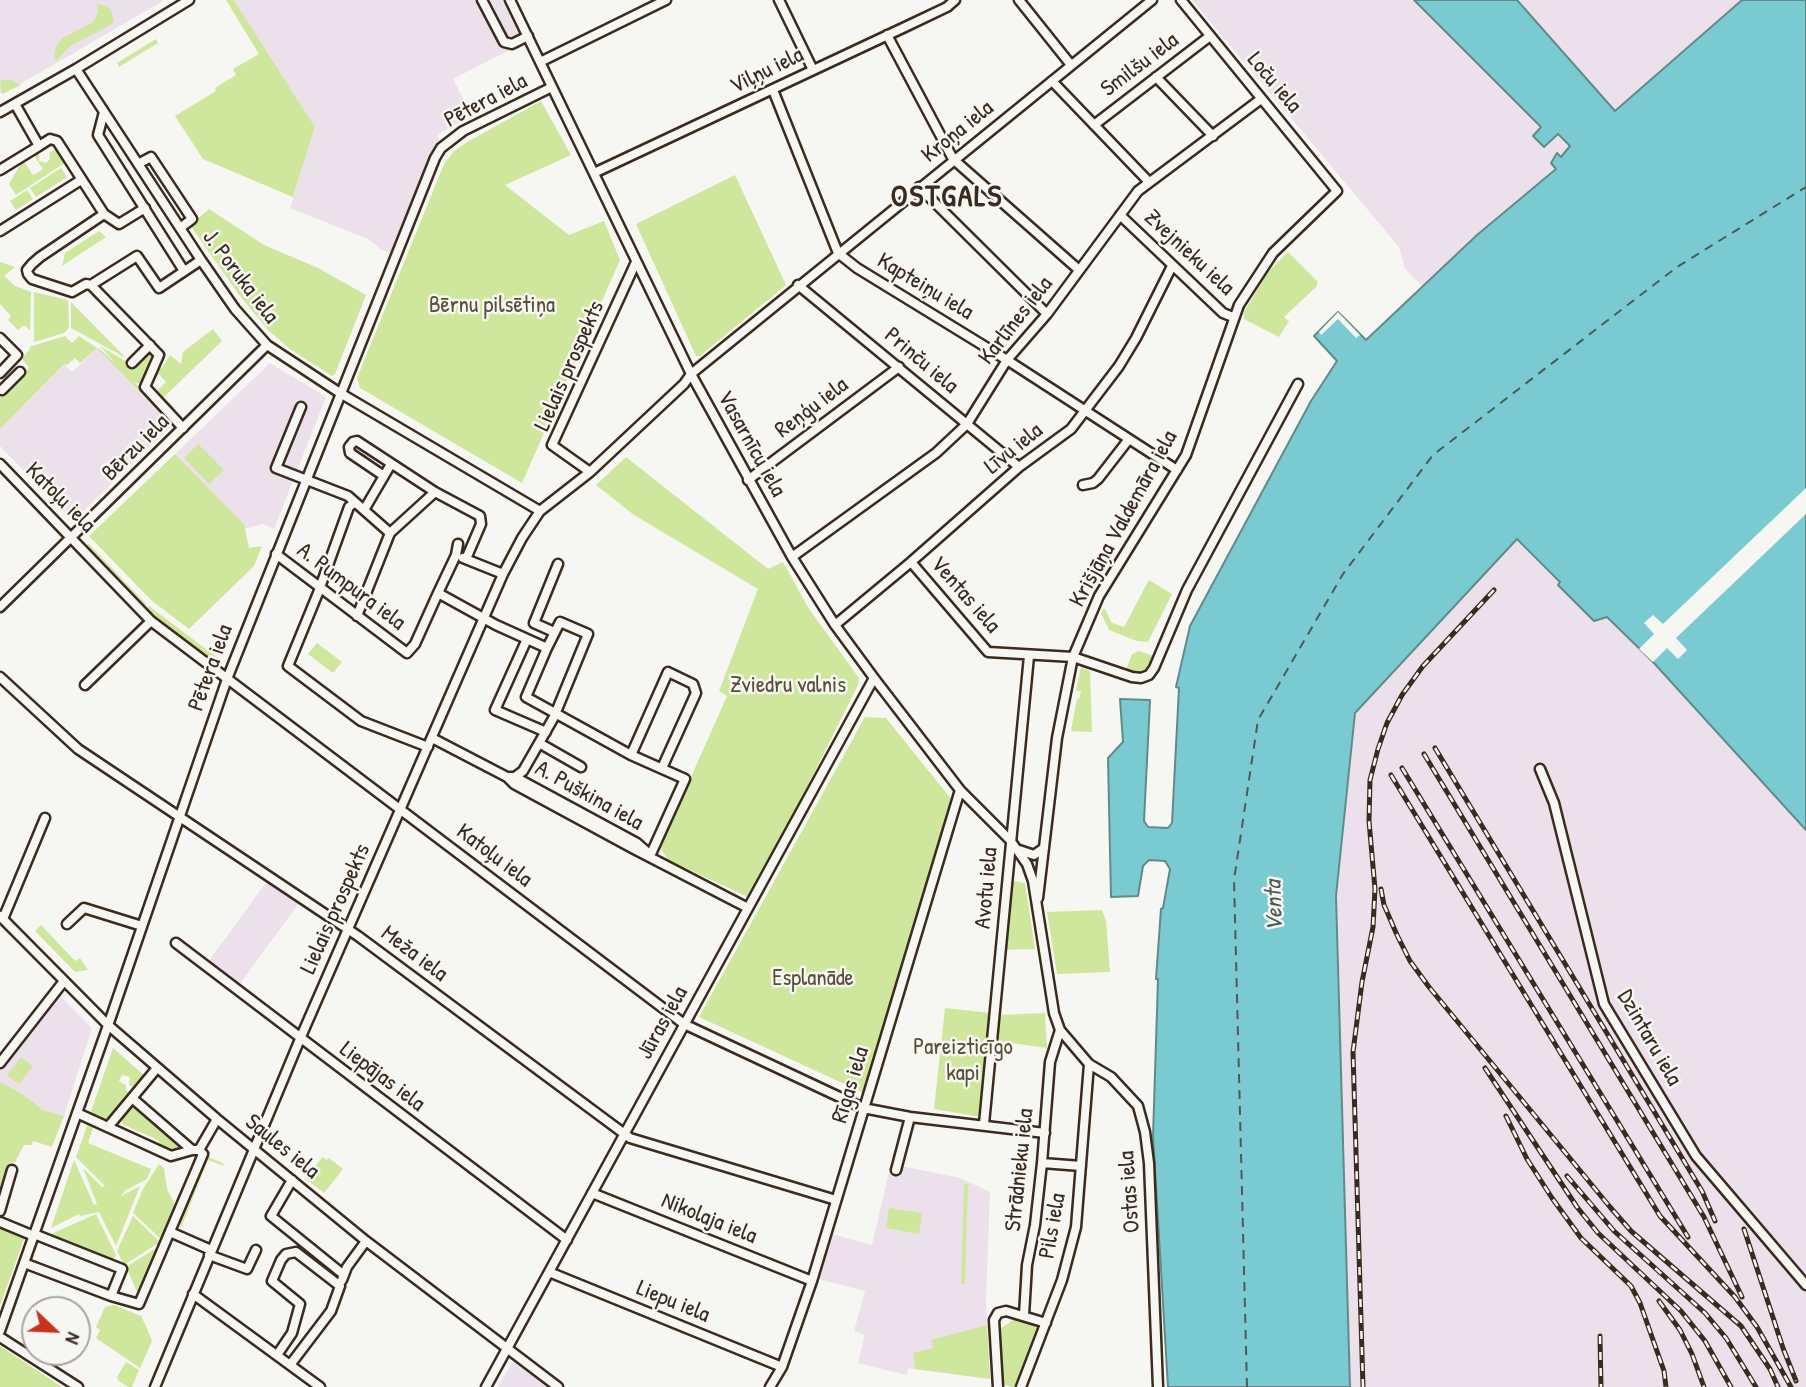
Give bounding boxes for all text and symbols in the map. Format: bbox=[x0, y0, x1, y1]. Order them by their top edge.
street label: Smilšu iela bbox=[1096, 27, 1184, 103]
street label: Viļņu iela bbox=[726, 41, 808, 101]
street label: Loču iela bbox=[1241, 47, 1307, 119]
street label: Pētera iela bbox=[440, 68, 532, 134]
street label: Kroņa iela bbox=[917, 95, 999, 169]
district label: OSTGALS bbox=[892, 180, 1002, 216]
street label: Zvejnieku iela bbox=[1138, 204, 1240, 302]
street label: J. Poruka iela bbox=[196, 225, 284, 329]
street label: Kapteiņu iela bbox=[872, 248, 978, 326]
street label: Karlīnes iela bbox=[973, 271, 1059, 371]
park label: Bērnu pilsētiņa bbox=[429, 292, 555, 320]
street label: Lielais prospekts bbox=[529, 297, 611, 435]
street label: Prinču iela bbox=[878, 322, 964, 400]
street label: Reņģu iela bbox=[770, 372, 854, 444]
street label: Vasarnīcu iela bbox=[711, 386, 791, 502]
street label: Bērzu iela bbox=[97, 409, 175, 487]
street label: Līvu iela bbox=[979, 417, 1049, 481]
street label: Krišjāņa Valdemāra iela bbox=[1064, 426, 1184, 612]
street label: Katoļu iela bbox=[19, 457, 101, 539]
street label: A. Pumpura iela bbox=[291, 537, 411, 637]
street label: Ventas iela bbox=[924, 551, 1006, 639]
street label: Pētera iela bbox=[183, 621, 239, 715]
park label: Zviedru valnis bbox=[730, 672, 846, 700]
street label: A. Puškina iela bbox=[530, 755, 648, 837]
street label: Katoļu iela bbox=[450, 818, 538, 894]
street label: Lielais prospekts bbox=[295, 840, 377, 978]
street label: Avotu iela bbox=[970, 846, 1004, 930]
water label: Venta bbox=[1260, 880, 1290, 932]
street label: Meža iela bbox=[375, 920, 453, 988]
park label: Esplanāde bbox=[772, 965, 854, 993]
street label: Jūras iela bbox=[632, 982, 694, 1064]
street label: Dzintaru iela bbox=[1611, 985, 1687, 1091]
park label: Pareizticīgo kapi bbox=[913, 1034, 1013, 1088]
street label: Liepājas iela bbox=[334, 1036, 430, 1118]
street label: Rīgas iela bbox=[826, 1043, 876, 1127]
street label: Strādnieku iela bbox=[1000, 1107, 1040, 1233]
street label: Saules iela bbox=[239, 1109, 325, 1185]
street label: Ostas iela bbox=[1113, 1150, 1147, 1234]
street label: Nikolaja iela bbox=[657, 1187, 761, 1251]
street label: Pils iela bbox=[1034, 1191, 1072, 1261]
street label: Liepu iela bbox=[632, 1275, 714, 1329]
north arrow bbox=[21, 1296, 91, 1366]
text: N bbox=[60, 1329, 87, 1348]

